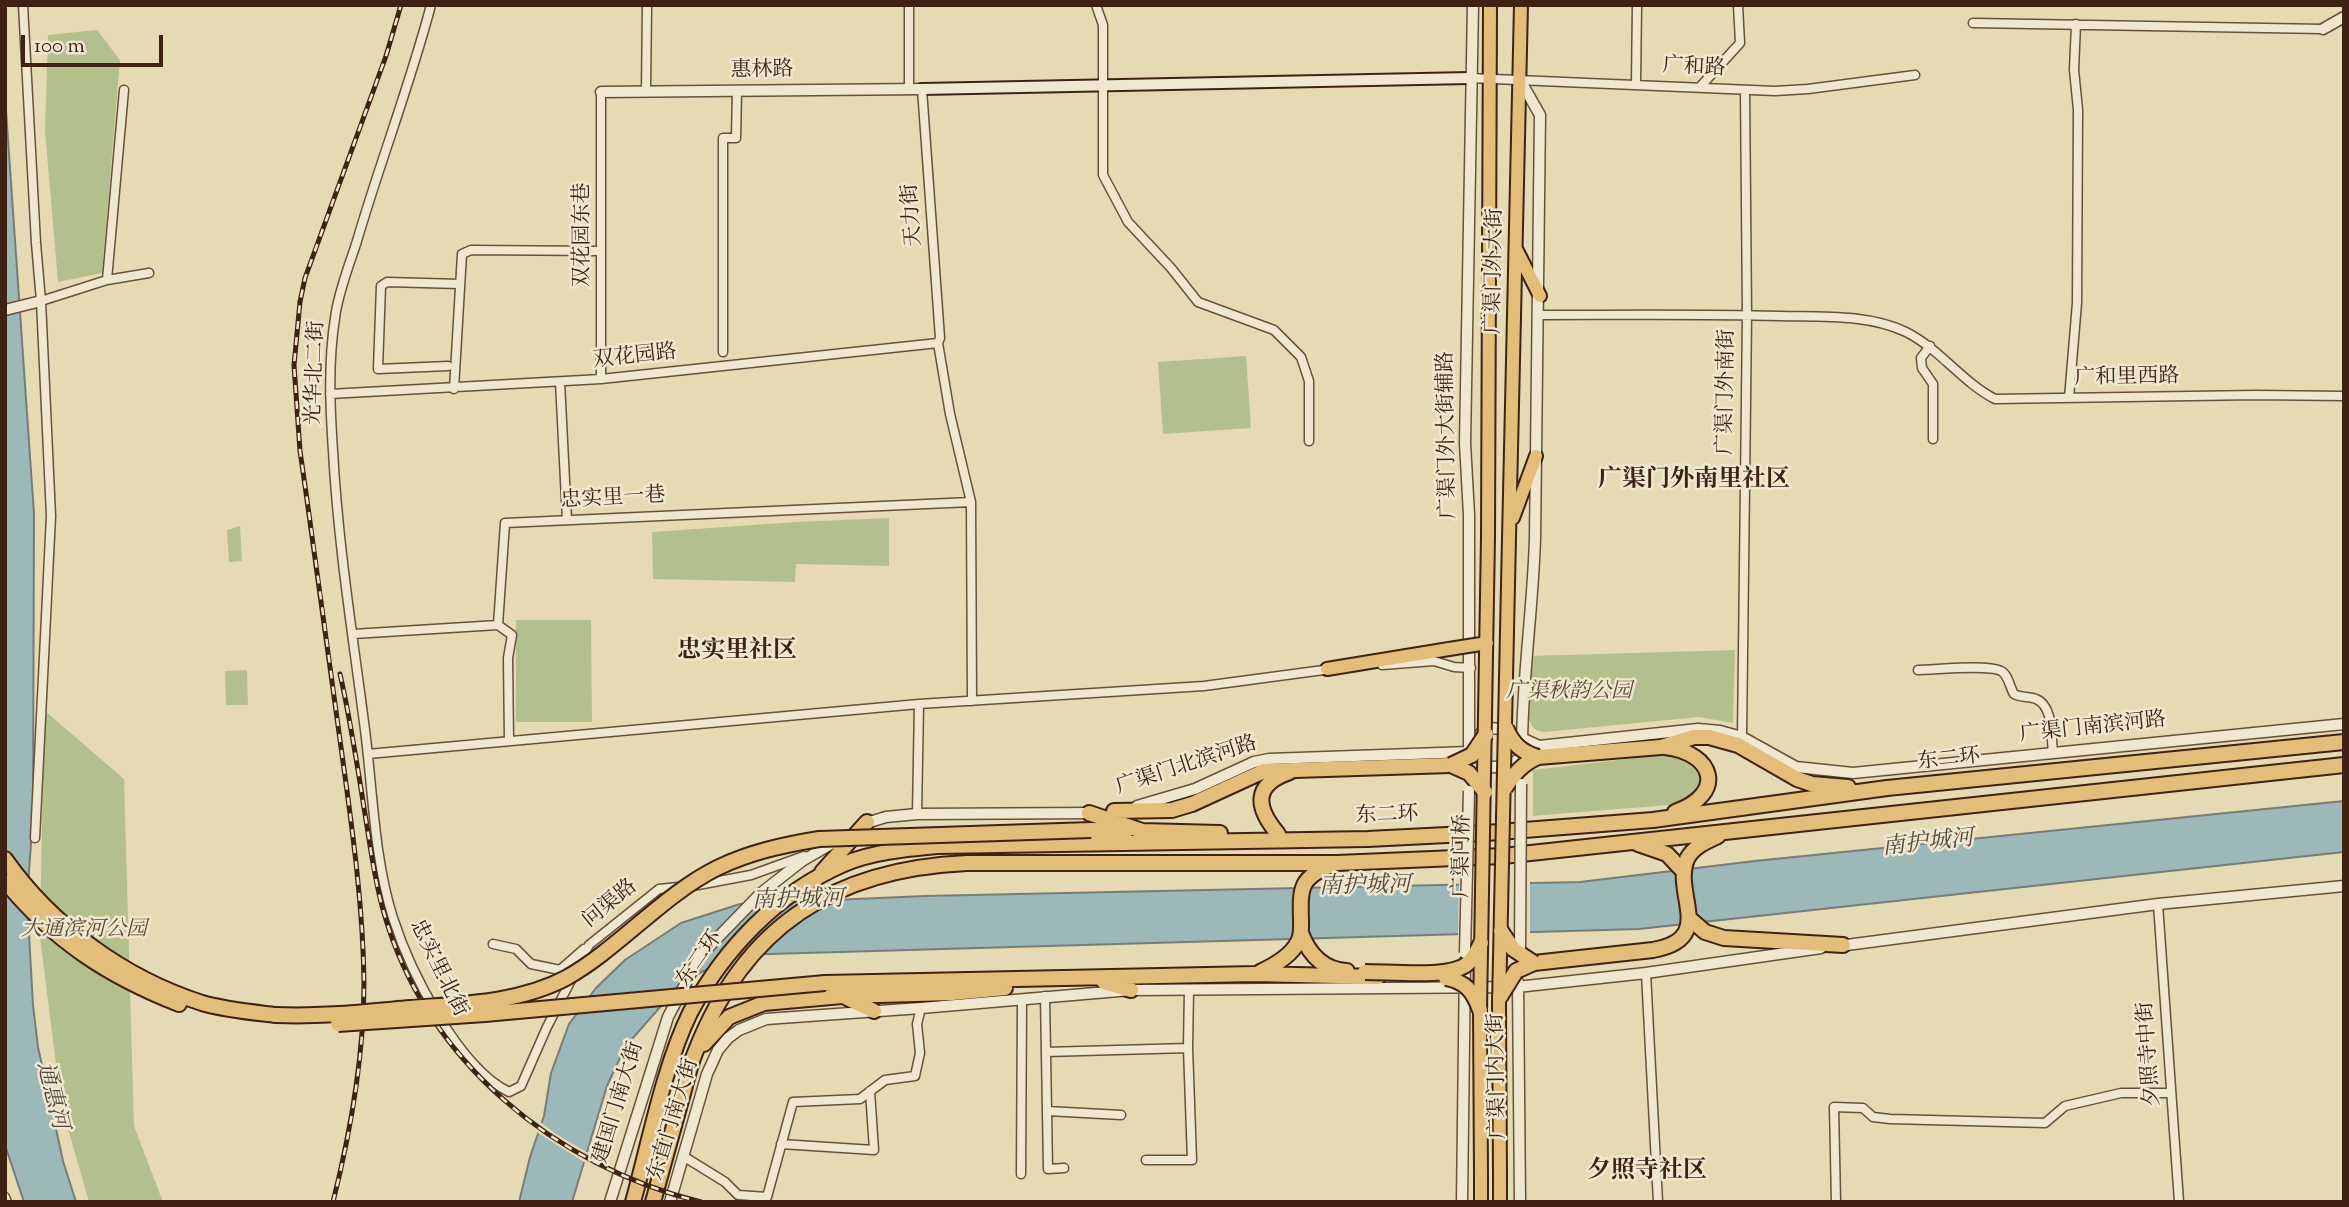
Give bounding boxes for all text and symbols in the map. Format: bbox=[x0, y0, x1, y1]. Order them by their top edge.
scale bar bbox=[24, 21, 166, 65]
text: 100 m bbox=[34, 32, 85, 62]
street label: 广和路 bbox=[1662, 55, 1726, 83]
street label: 惠林路 bbox=[730, 59, 794, 85]
street label: 双花园东巷 bbox=[571, 183, 597, 287]
street label: 天力街 bbox=[899, 183, 929, 247]
street label: 广渠门外大街 bbox=[1482, 208, 1510, 334]
street label: 光华北二街 bbox=[303, 320, 331, 426]
street label: 广渠门外南街 bbox=[1714, 329, 1742, 455]
street label: 双花园路 bbox=[592, 341, 678, 375]
street label: 广渠门外大街辅路 bbox=[1435, 351, 1463, 519]
street label: 广和里西路 bbox=[2074, 365, 2180, 393]
district label: 广渠门外南里社区 bbox=[1598, 468, 1790, 496]
street label: 忠实里一巷 bbox=[560, 485, 666, 515]
district label: 忠实里社区 bbox=[677, 639, 797, 667]
park label: 广渠秋韵公园 bbox=[1506, 680, 1632, 706]
street label: 广渠门南滨河路 bbox=[2019, 709, 2167, 749]
street label: 广渠门北滨河路 bbox=[1113, 732, 1261, 802]
street label: 东二环 bbox=[1916, 745, 1982, 777]
street label: 东二环 bbox=[1355, 803, 1419, 831]
street label: 广渠门桥 bbox=[1451, 814, 1477, 898]
water label: 南护城河 bbox=[1881, 826, 1975, 864]
water label: 南护城河 bbox=[1319, 873, 1411, 903]
street label: 问渠路 bbox=[579, 875, 643, 935]
water label: 南护城河 bbox=[752, 887, 844, 917]
street label: 忠实里北街 bbox=[403, 916, 471, 1022]
park label: 大通滨河公园 bbox=[21, 918, 147, 944]
street label: 东二环 bbox=[673, 927, 729, 993]
street label: 夕照寺中街 bbox=[2135, 1001, 2167, 1107]
street label: 广渠门内大街 bbox=[1485, 1013, 1513, 1139]
street label: 建国门南大街 bbox=[590, 1039, 650, 1167]
street label: 东直门南大街 bbox=[645, 1056, 705, 1184]
water label: 通惠河 bbox=[28, 1059, 72, 1133]
district label: 夕照寺社区 bbox=[1587, 1159, 1707, 1187]

